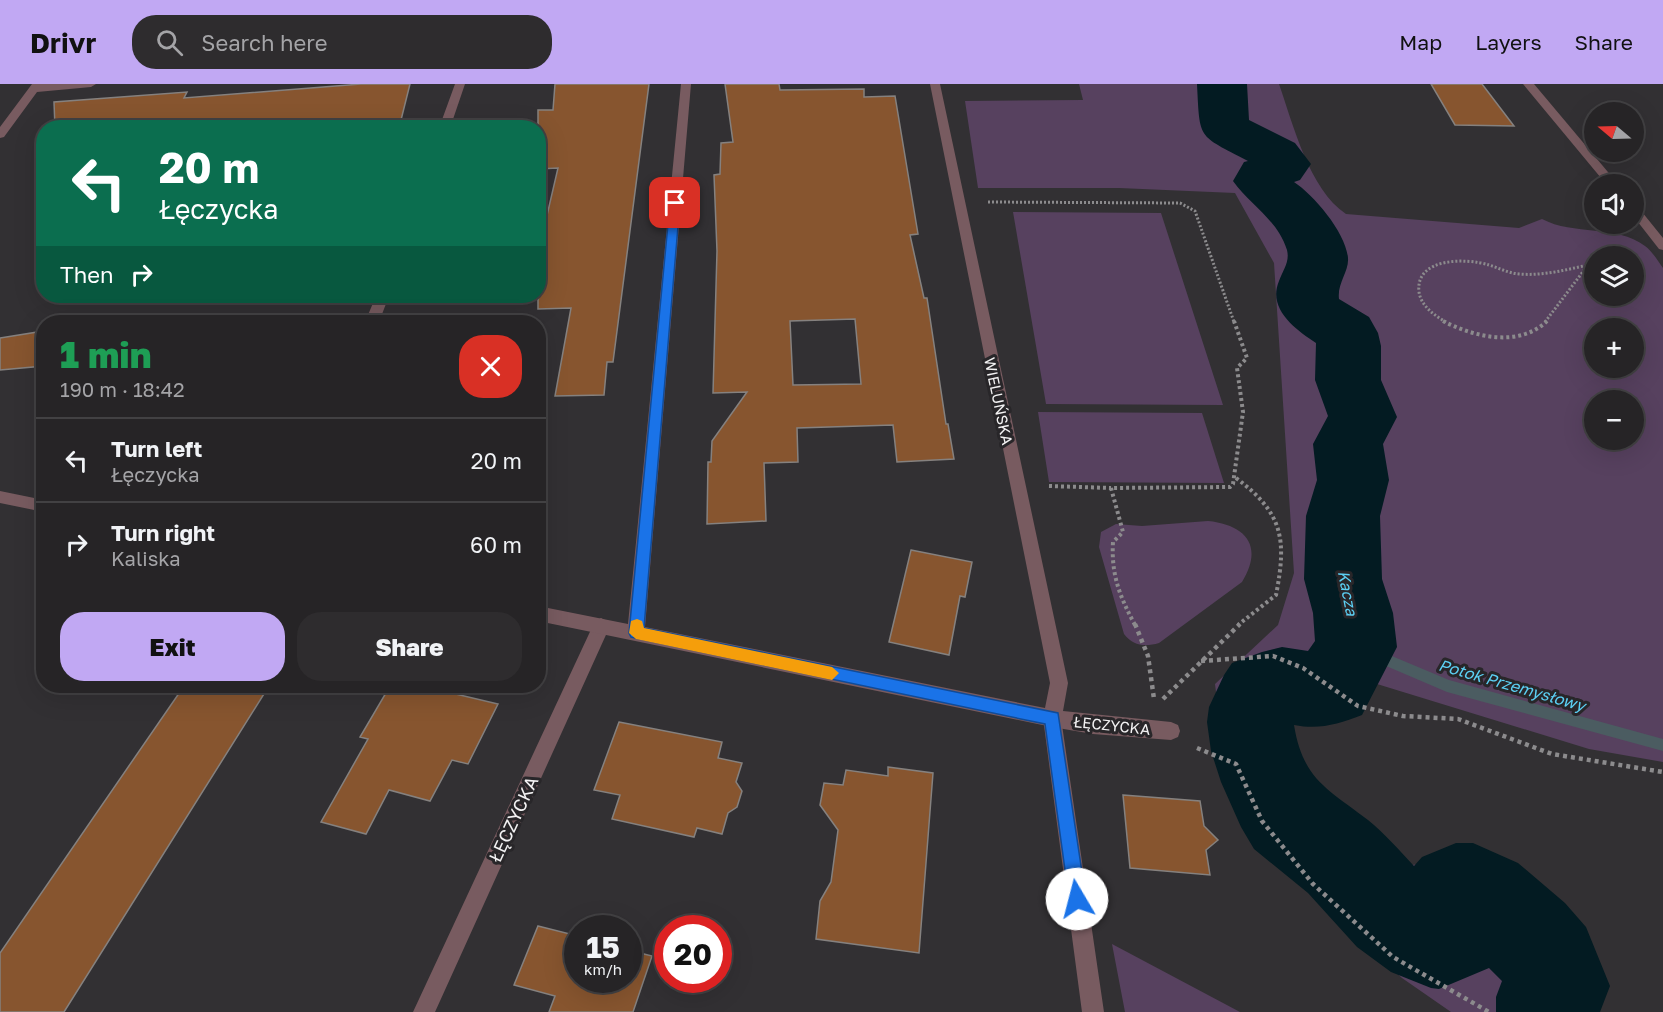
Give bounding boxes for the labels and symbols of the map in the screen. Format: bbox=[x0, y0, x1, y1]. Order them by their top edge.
north arrow bbox=[1584, 102, 1644, 162]
pin bbox=[649, 177, 700, 228]
street label: WIELUŃSKA bbox=[981, 356, 1017, 446]
water label: Kacza bbox=[1334, 569, 1362, 618]
water label: Potok Przemysłowy bbox=[1436, 655, 1590, 716]
street label: ŁĘCZYCKA bbox=[1073, 712, 1151, 738]
street label: ŁĘCZYCKA bbox=[483, 772, 543, 866]
position arrow bbox=[1045, 867, 1109, 931]
speed limit sign: 20 bbox=[654, 915, 732, 993]

